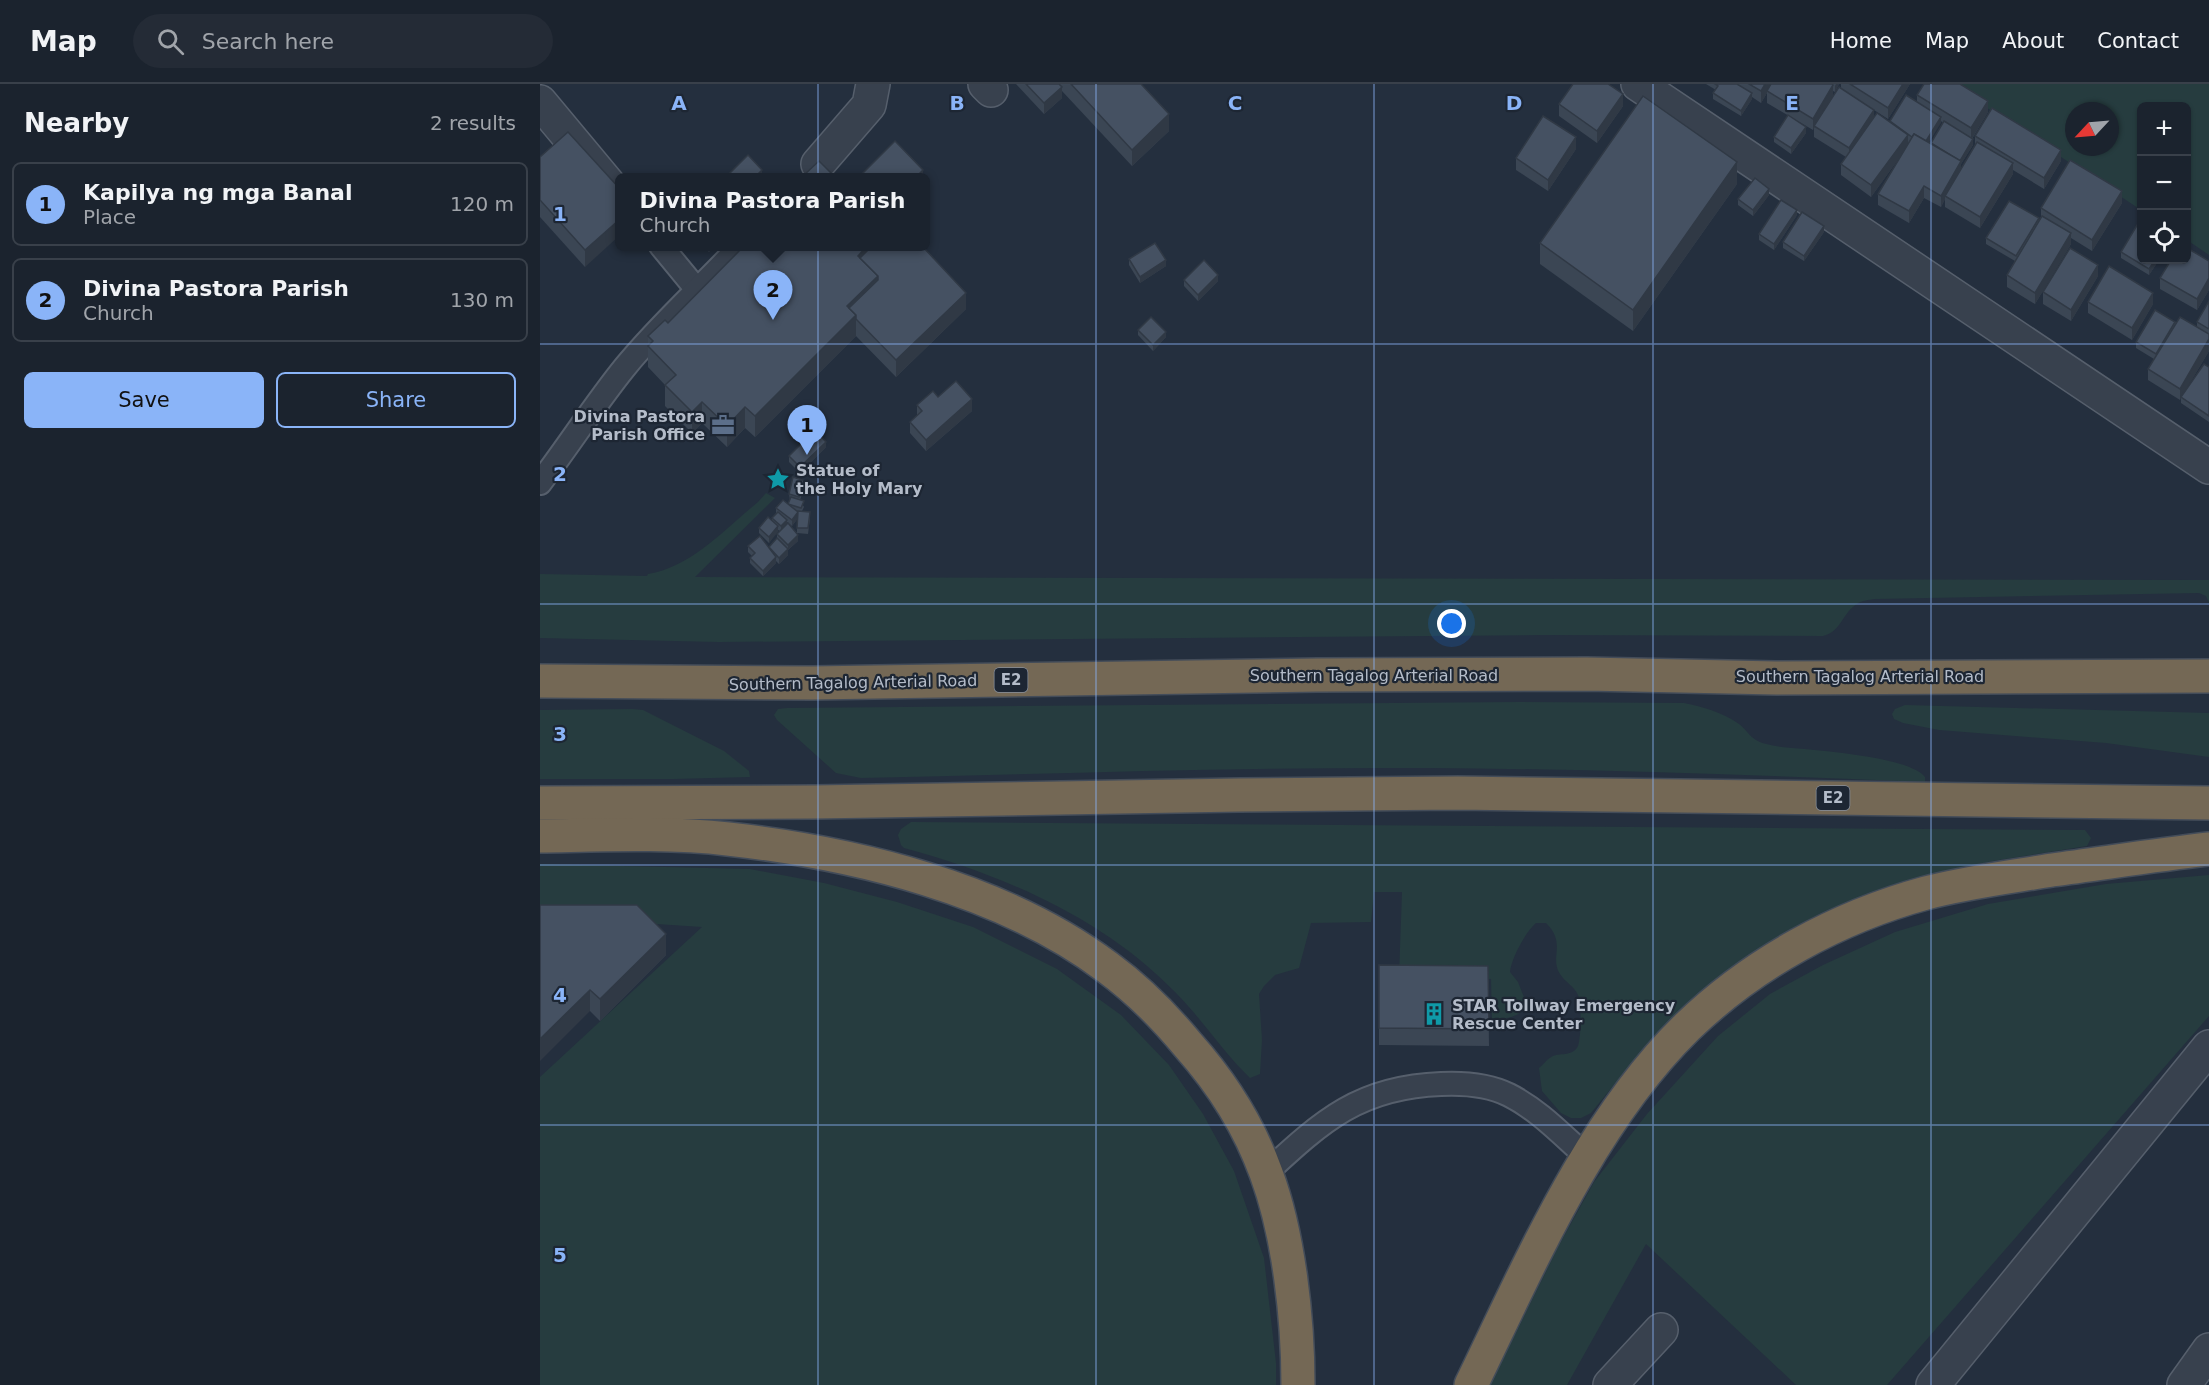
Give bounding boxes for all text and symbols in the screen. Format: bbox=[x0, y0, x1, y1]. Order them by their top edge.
search box bbox=[133, 14, 553, 68]
text: Map bbox=[30, 25, 97, 58]
icon: search bbox=[154, 25, 187, 58]
text: Search here bbox=[202, 29, 334, 54]
text: Home bbox=[1830, 29, 1892, 53]
text: Map bbox=[1925, 29, 1969, 53]
text: About bbox=[2002, 29, 2064, 53]
text: Contact bbox=[2097, 29, 2179, 53]
text: A bbox=[671, 91, 687, 115]
text: B bbox=[949, 91, 965, 115]
text: C bbox=[1228, 91, 1242, 115]
text: D bbox=[1506, 91, 1522, 115]
text: E bbox=[1785, 91, 1799, 115]
north arrow bbox=[2065, 102, 2119, 156]
map controls bbox=[2137, 102, 2191, 264]
button: + bbox=[2137, 102, 2191, 156]
text: Nearby bbox=[24, 108, 129, 138]
text: 2 results bbox=[430, 111, 516, 135]
button: − bbox=[2137, 156, 2191, 210]
popup bbox=[615, 173, 930, 251]
text: Kapilya ng mga Banal bbox=[83, 180, 352, 205]
text: Divina Pastora Parish bbox=[640, 188, 905, 213]
text: 1 bbox=[39, 192, 52, 216]
text: 120 m bbox=[450, 192, 514, 216]
text: 1 bbox=[553, 202, 567, 226]
text: Place bbox=[83, 205, 136, 229]
button: locate bbox=[2137, 210, 2191, 264]
text: Church bbox=[640, 213, 710, 237]
pin: 2 bbox=[754, 270, 792, 320]
text: Divina Pastora Parish bbox=[83, 276, 349, 301]
text: 2 bbox=[39, 288, 52, 312]
text: 130 m bbox=[450, 288, 514, 312]
text: Church bbox=[83, 301, 154, 325]
button: Save bbox=[24, 372, 264, 428]
button: Share bbox=[276, 372, 516, 428]
pin: 1 bbox=[788, 406, 826, 455]
place label: Divina Pastora Parish Office bbox=[574, 407, 705, 444]
office icon: Divina Pastora Parish Office bbox=[710, 412, 736, 438]
place label: Statue of the Holy Mary bbox=[796, 461, 923, 498]
text: 2 bbox=[553, 462, 567, 486]
place icon: Statue of the Holy Mary bbox=[765, 466, 791, 492]
your location bbox=[1437, 609, 1466, 638]
street label: Southern Tagalog Arterial Road bbox=[1250, 666, 1498, 685]
street label: Southern Tagalog Arterial Road bbox=[1736, 667, 1984, 686]
road number: E2 bbox=[994, 668, 1028, 692]
street label: Southern Tagalog Arterial Road bbox=[729, 671, 977, 694]
text: 3 bbox=[553, 722, 567, 746]
road number: E2 bbox=[1816, 786, 1850, 810]
text: 4 bbox=[553, 983, 567, 1007]
place label: STAR Tollway Emergency Rescue Center bbox=[1452, 996, 1676, 1033]
building icon: STAR Tollway Emergency Rescue Center bbox=[1421, 1001, 1447, 1027]
text: 5 bbox=[553, 1243, 567, 1267]

